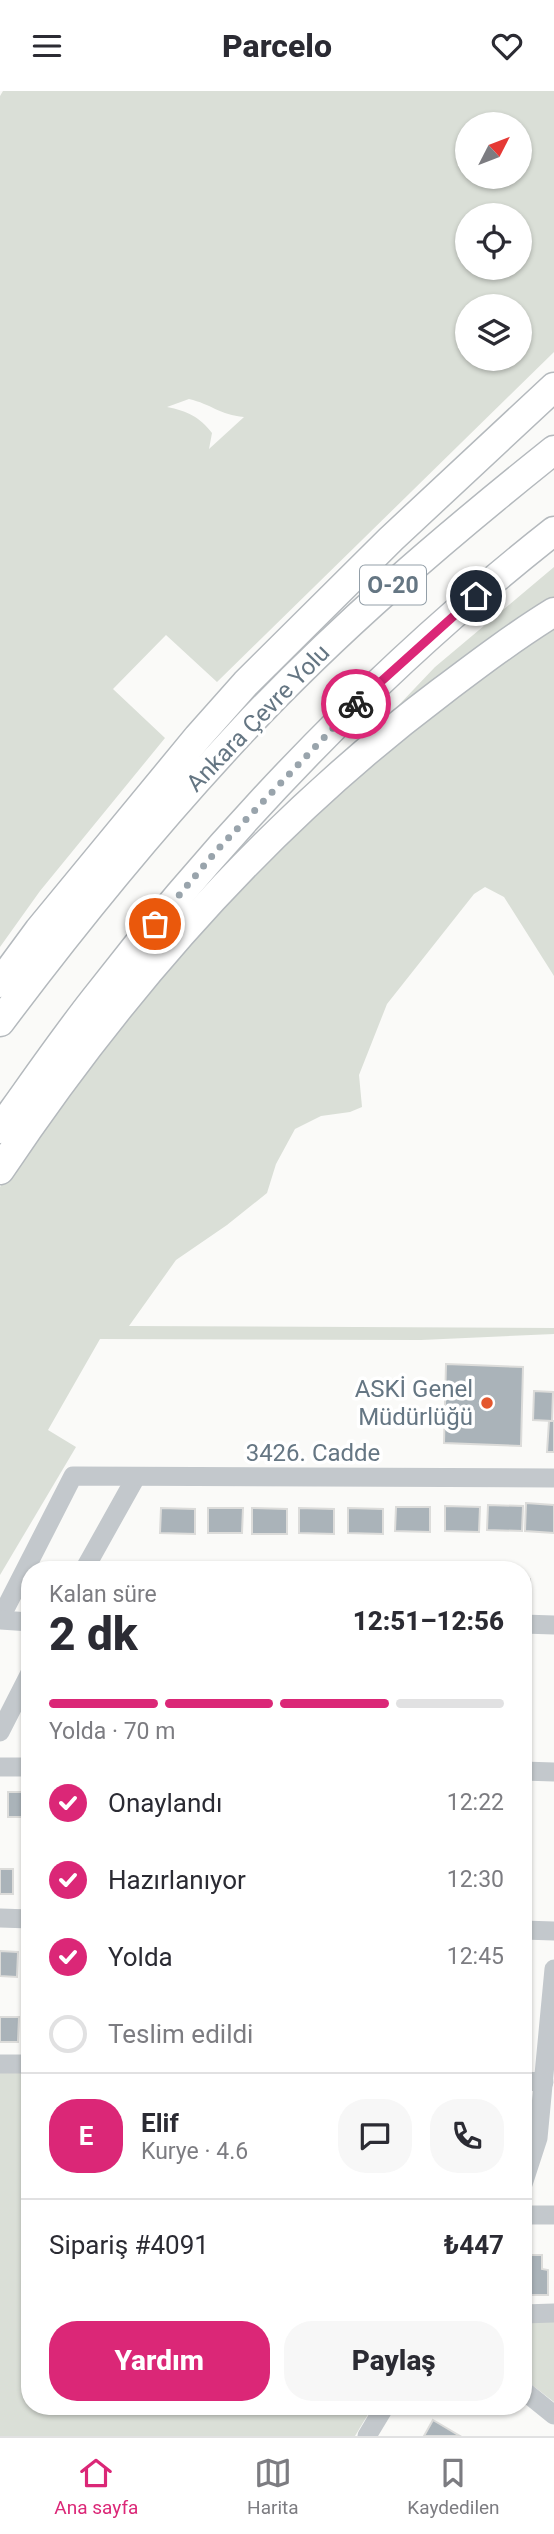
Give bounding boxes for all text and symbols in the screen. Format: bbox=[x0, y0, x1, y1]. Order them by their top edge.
icon: menu bbox=[28, 27, 66, 65]
text: Parcelo bbox=[222, 27, 332, 65]
icon: heart bbox=[488, 27, 526, 65]
north arrow bbox=[455, 112, 532, 189]
map controls bbox=[455, 112, 532, 371]
button: locate bbox=[455, 203, 532, 280]
button: layers bbox=[455, 294, 532, 371]
road number: O-20 bbox=[360, 565, 426, 605]
pin bbox=[446, 566, 506, 626]
icon: home bbox=[457, 577, 495, 615]
street label: Ankara Çevre Yolu bbox=[181, 639, 335, 797]
courier bbox=[321, 669, 391, 739]
icon: bike bbox=[337, 685, 375, 723]
pin bbox=[125, 894, 185, 954]
icon: bag bbox=[136, 905, 174, 943]
place label: ASKİ Genel Müdürlüğü bbox=[355, 1375, 473, 1431]
marker: ASKİ Genel Müdürlüğü bbox=[479, 1395, 495, 1411]
street label: 3426. Cadde bbox=[246, 1439, 380, 1467]
text: Kalan süre bbox=[49, 1581, 157, 1608]
text: 12:51–12:56 bbox=[353, 1606, 504, 1636]
text: 2 dk bbox=[49, 1607, 138, 1661]
text: Yolda · 70 m bbox=[49, 1718, 175, 1745]
icon: check bbox=[49, 1784, 87, 1822]
text: Onaylandı bbox=[108, 1788, 222, 1818]
text: 12:22 bbox=[447, 1789, 504, 1816]
icon: check bbox=[49, 1861, 87, 1899]
text: Hazırlanıyor bbox=[108, 1865, 246, 1895]
text: 12:30 bbox=[447, 1866, 504, 1893]
icon: check bbox=[49, 1938, 87, 1976]
text: Yolda bbox=[108, 1942, 173, 1972]
text: 12:45 bbox=[447, 1943, 504, 1970]
text: Teslim edildi bbox=[108, 2019, 253, 2049]
button: chat bbox=[338, 2099, 412, 2173]
button: phone bbox=[430, 2099, 504, 2173]
text: Elif bbox=[141, 2108, 179, 2138]
text: E bbox=[79, 2121, 93, 2151]
text: Kurye · 4.6 bbox=[141, 2138, 248, 2165]
text: Sipariş #4091 bbox=[49, 2230, 209, 2260]
text: ₺447 bbox=[444, 2230, 504, 2260]
button: Yardım bbox=[49, 2321, 270, 2401]
button: Paylaş bbox=[284, 2321, 504, 2401]
tab: Ana sayfa bbox=[54, 2454, 138, 2519]
tab: Harita bbox=[247, 2454, 299, 2519]
tab: Kaydedilen bbox=[407, 2454, 500, 2519]

